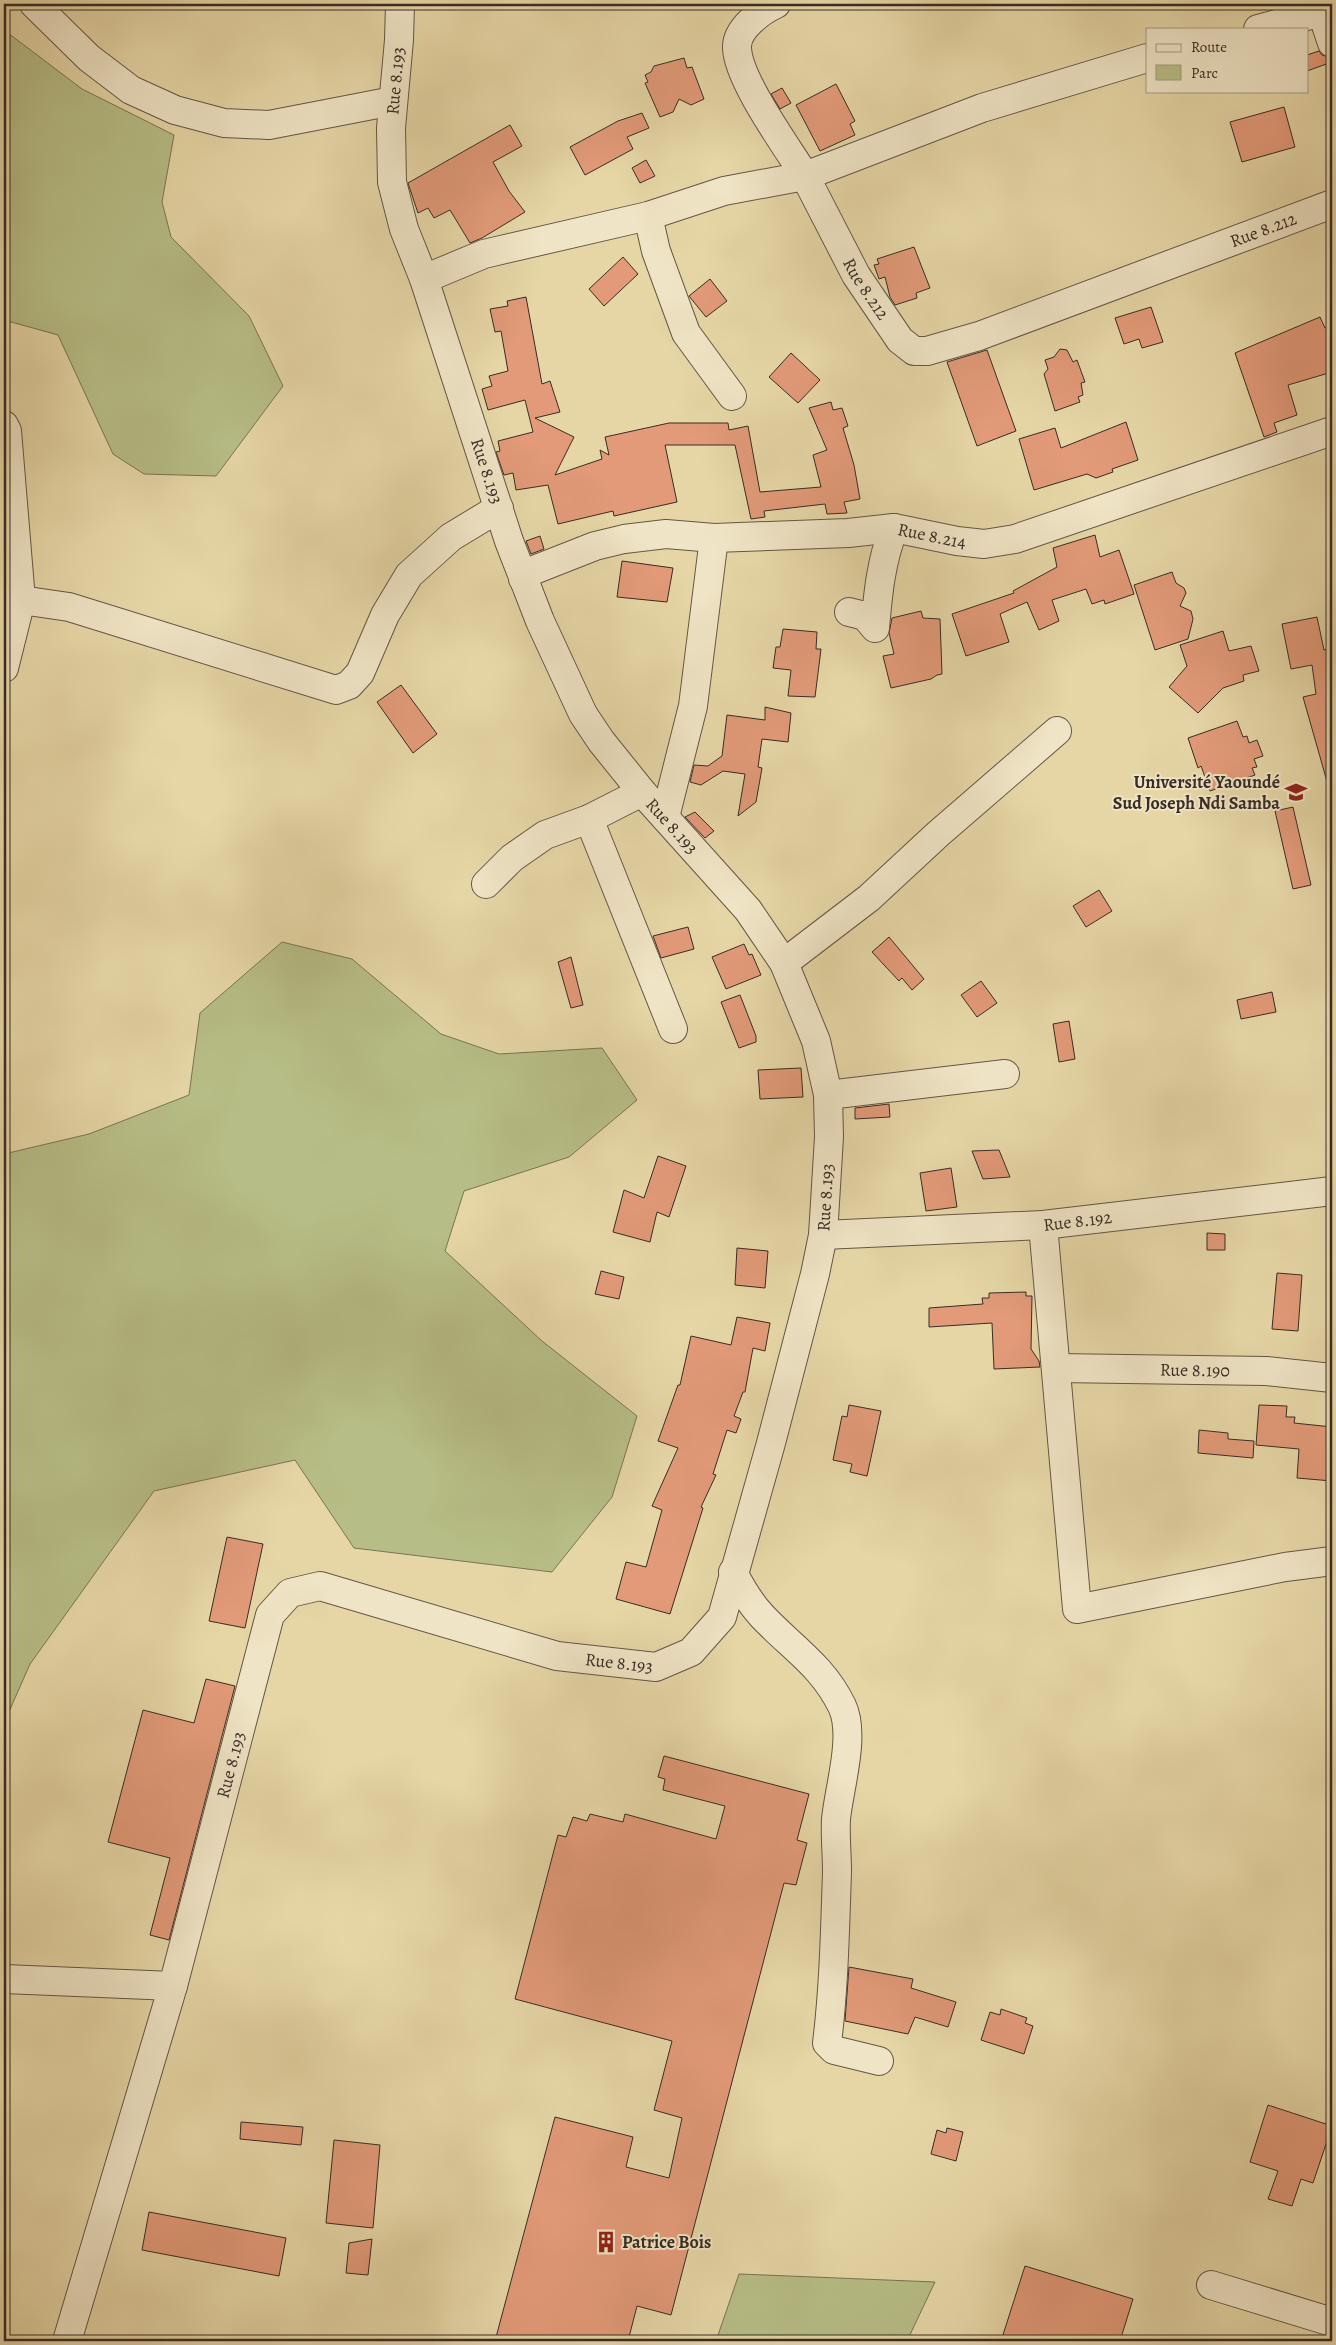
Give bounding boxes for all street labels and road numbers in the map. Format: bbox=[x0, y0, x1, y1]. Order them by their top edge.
street label: Rue 8.193 bbox=[380, 46, 410, 116]
street label: Rue 8.212 bbox=[1227, 206, 1300, 253]
street label: Rue 8.212 bbox=[837, 254, 895, 325]
street label: Rue 8.193 bbox=[465, 435, 509, 507]
street label: Rue 8.214 bbox=[896, 517, 967, 554]
street label: Rue 8.193 bbox=[640, 793, 704, 859]
street label: Rue 8.193 bbox=[811, 1163, 839, 1232]
street label: Rue 8.192 bbox=[1042, 1205, 1114, 1237]
street label: Rue 8.190 bbox=[1160, 1357, 1230, 1382]
street label: Rue 8.193 bbox=[584, 1647, 654, 1679]
street label: Rue 8.193 bbox=[211, 1729, 251, 1801]

